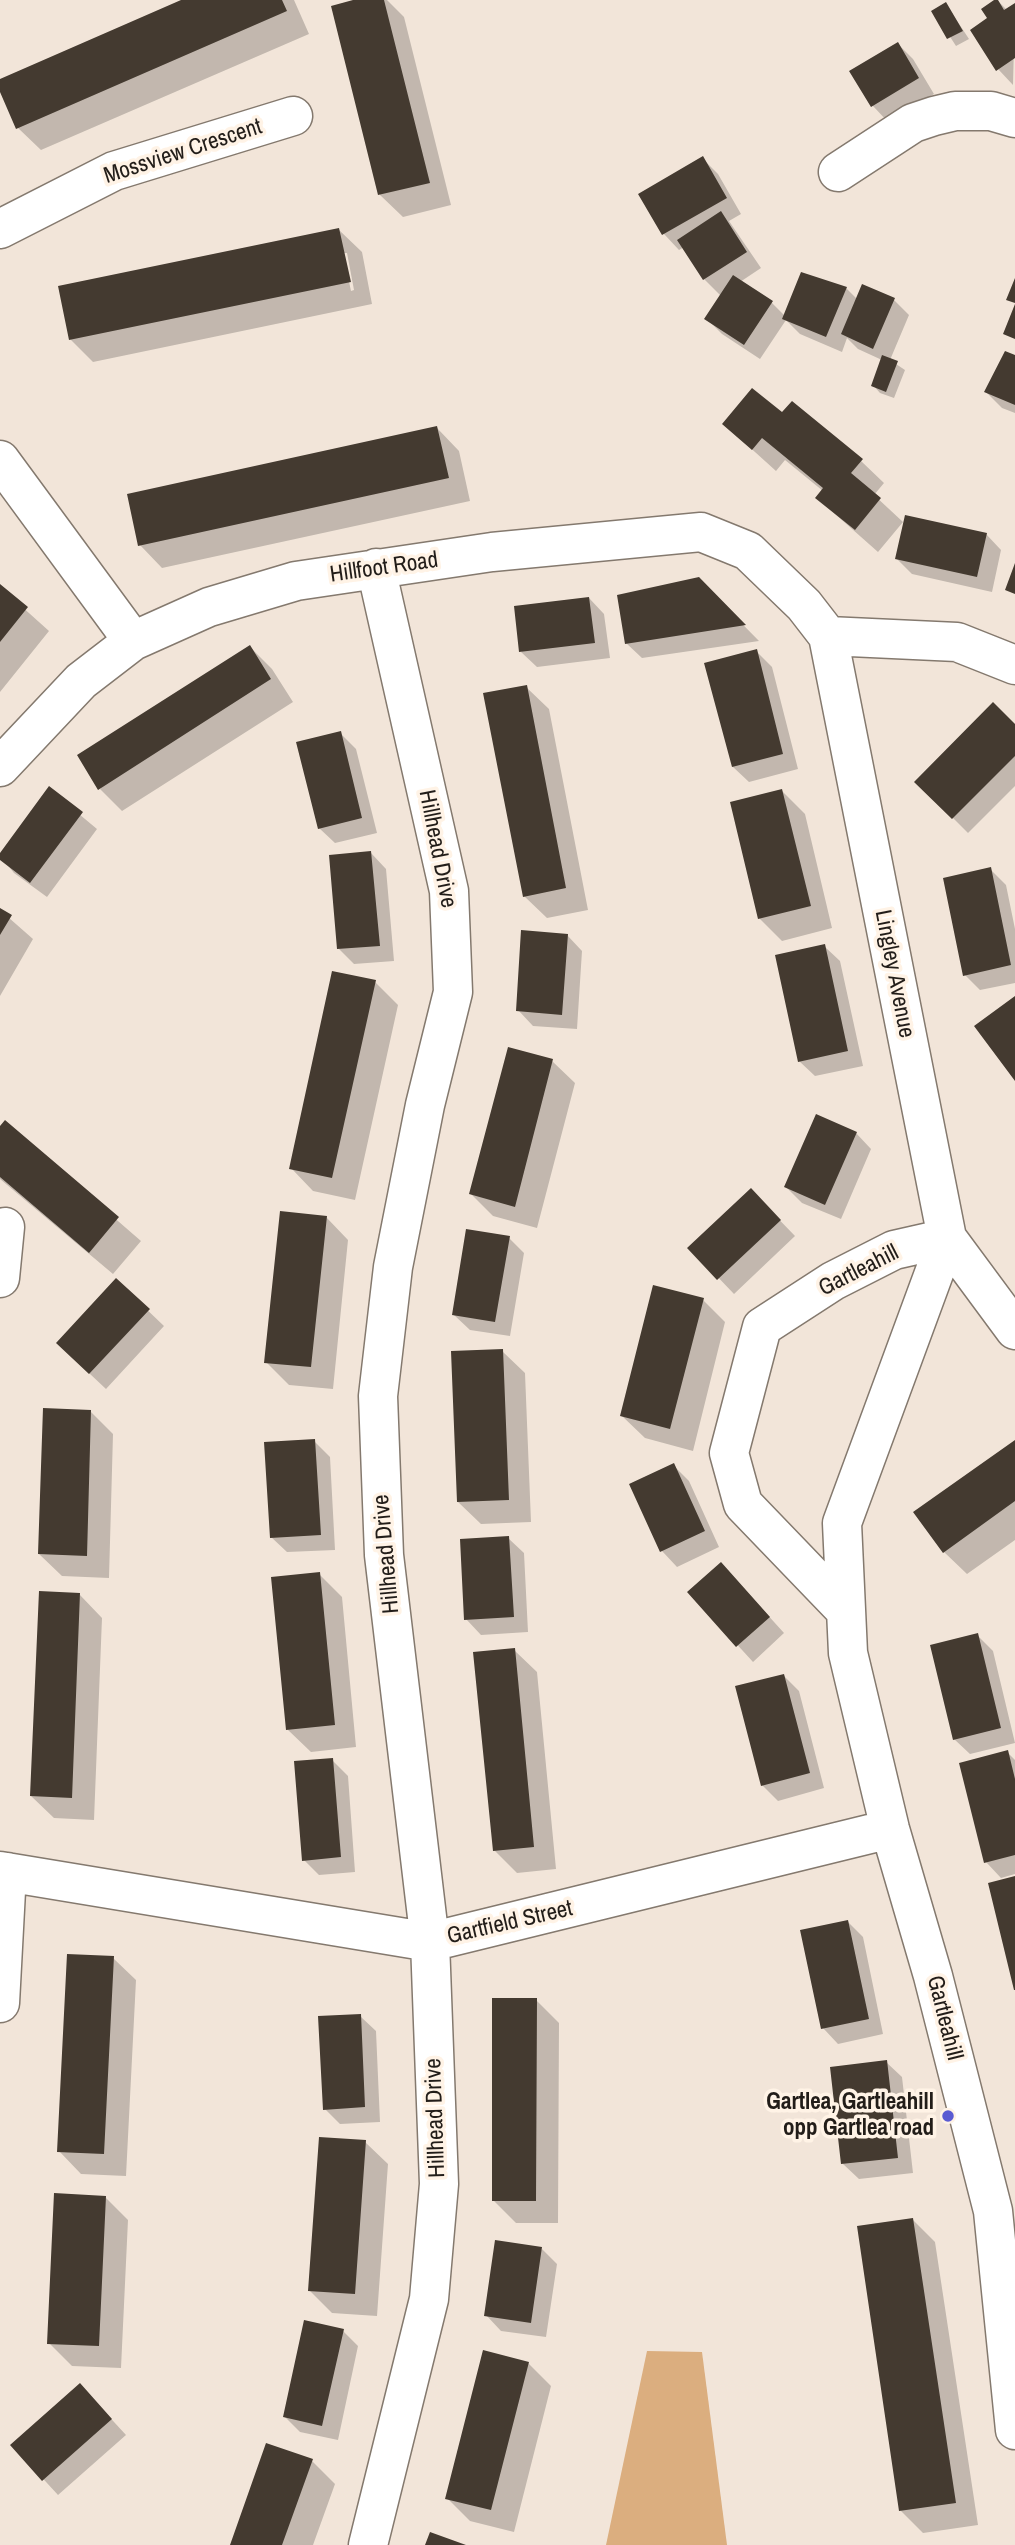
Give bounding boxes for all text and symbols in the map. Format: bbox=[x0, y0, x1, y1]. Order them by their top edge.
street label: Mossview Crescent bbox=[100, 113, 266, 191]
street label: Hillfoot Road bbox=[328, 547, 440, 589]
street label: Hillhead Drive bbox=[412, 788, 462, 910]
street label: Lingley Avenue bbox=[868, 908, 920, 1040]
street label: Gartleahill bbox=[814, 1239, 904, 1303]
street label: Hillhead Drive bbox=[368, 1493, 406, 1615]
street label: Gartfield Street bbox=[445, 1895, 575, 1951]
street label: Gartleahill bbox=[920, 1973, 968, 2063]
street label: Hillhead Drive bbox=[420, 2058, 452, 2178]
place label: Gartlea, Gartleahill opp Gartlea road bbox=[766, 2089, 934, 2143]
marker: Gartlea, Gartleahill opp Gartlea road bbox=[940, 2108, 956, 2124]

